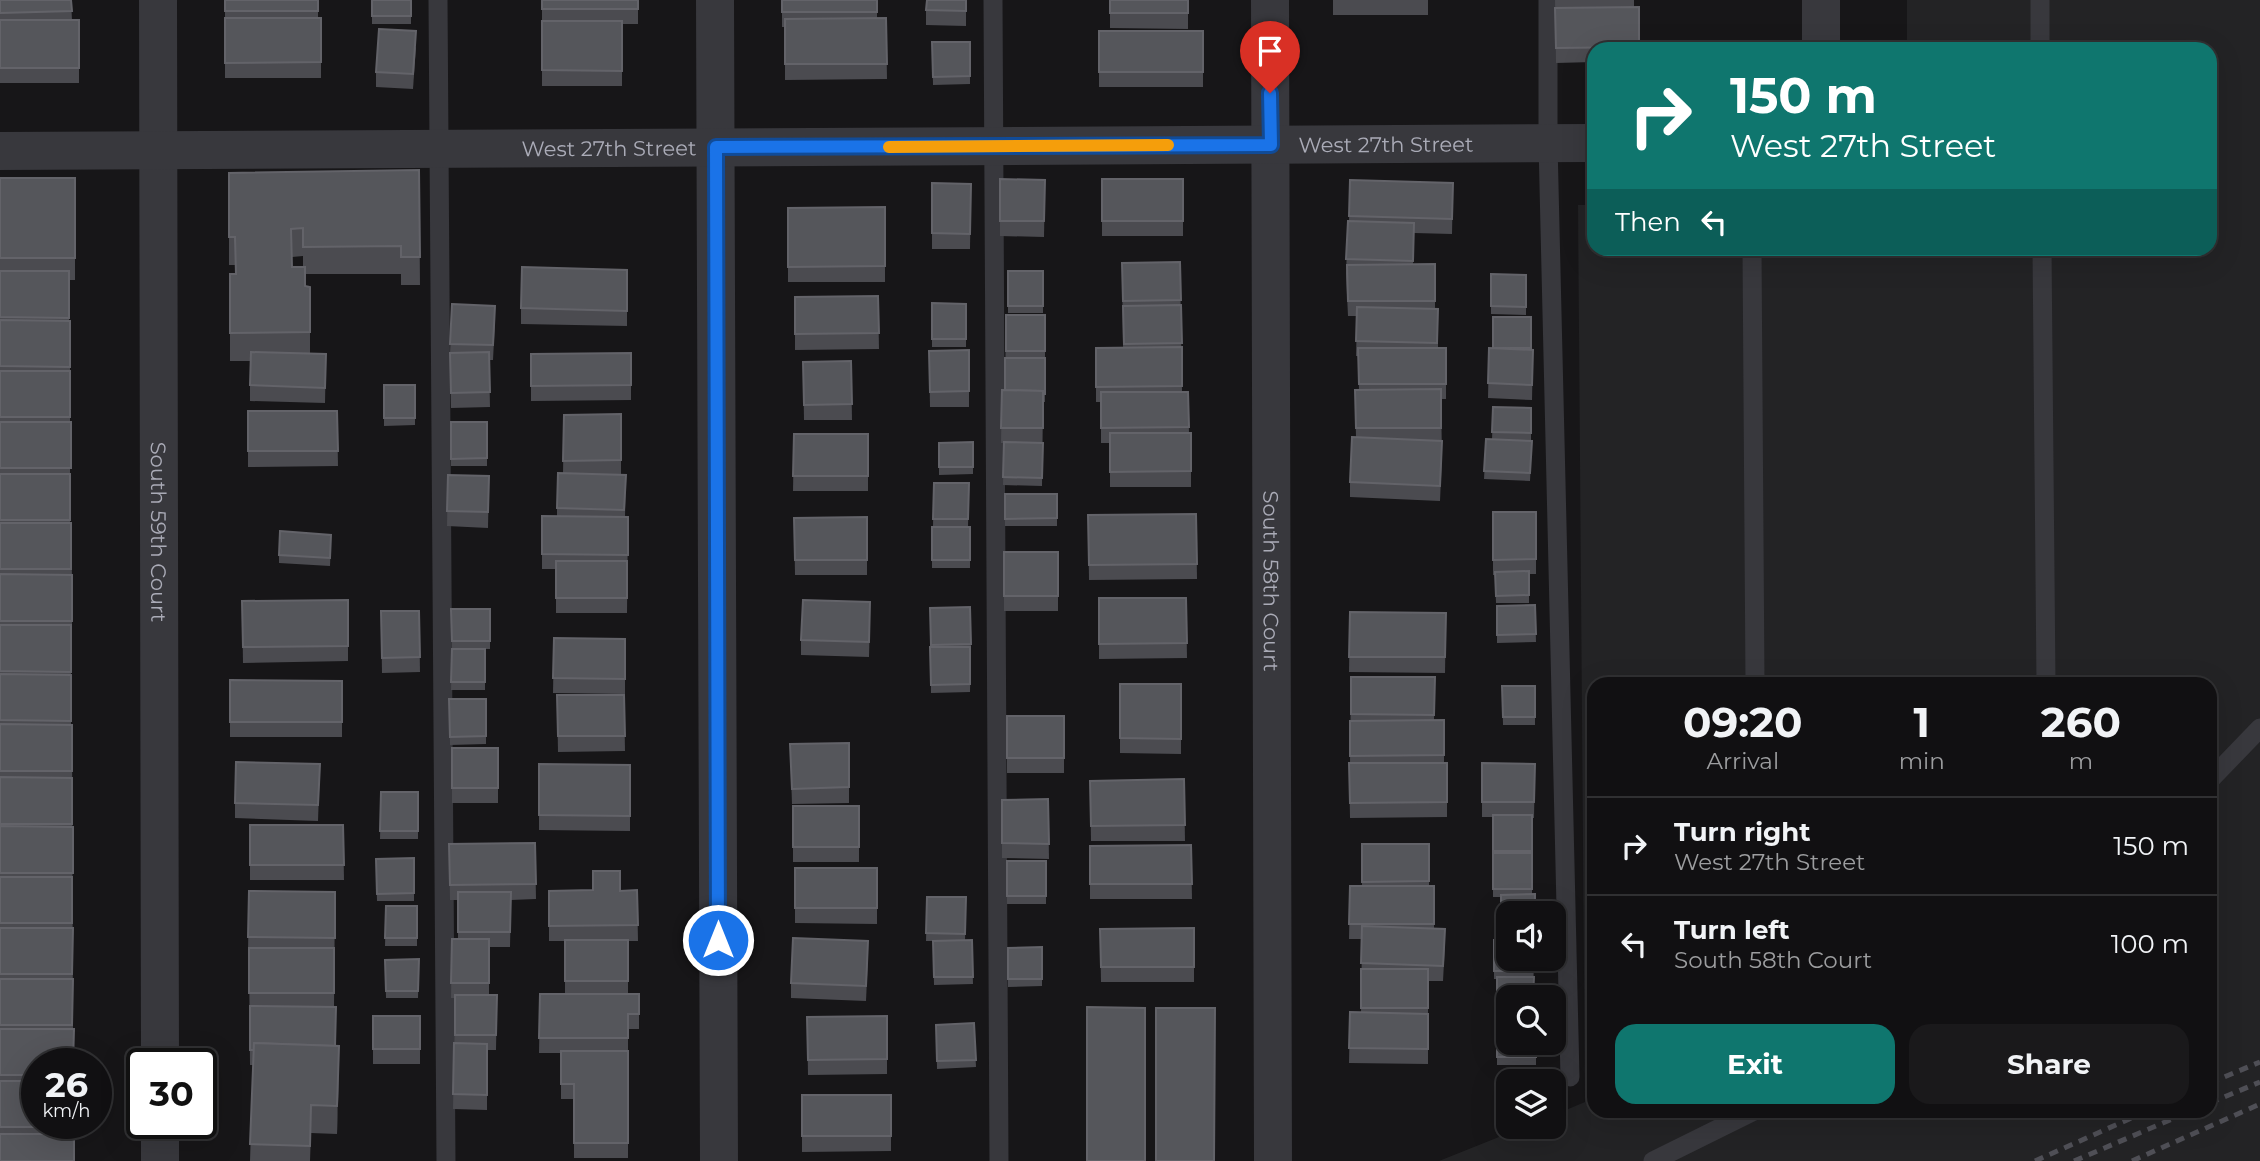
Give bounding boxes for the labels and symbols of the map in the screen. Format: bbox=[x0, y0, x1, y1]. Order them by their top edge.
pin bbox=[1240, 21, 1300, 93]
street label: West 27th Street bbox=[1298, 131, 1473, 157]
street label: West 27th Street bbox=[521, 135, 696, 161]
street label: South 59th Court bbox=[146, 442, 172, 622]
street label: South 58th Court bbox=[1259, 490, 1284, 672]
position arrow bbox=[681, 903, 755, 977]
speed limit sign: 30 bbox=[126, 1048, 217, 1139]

